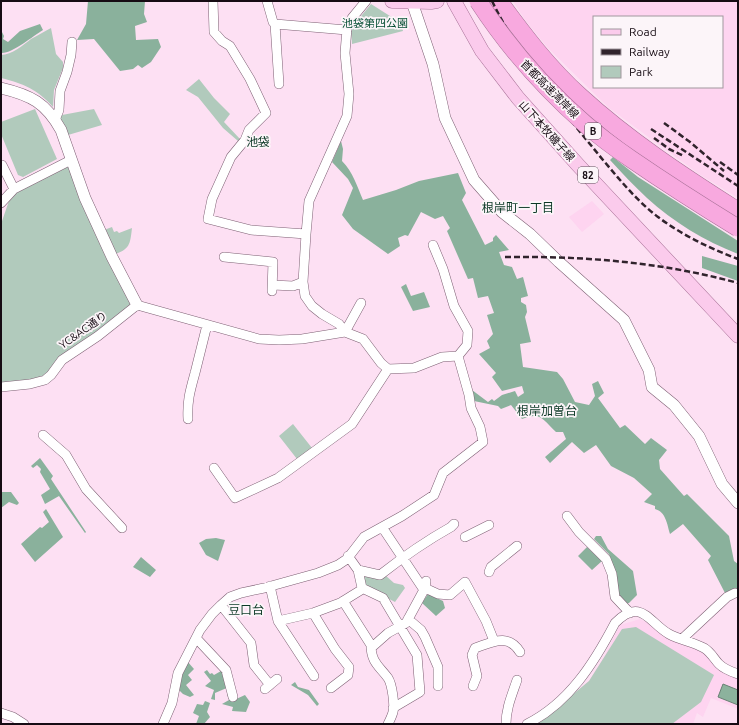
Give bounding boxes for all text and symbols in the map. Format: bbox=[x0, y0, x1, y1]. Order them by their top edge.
legend bbox=[593, 16, 723, 88]
park label: 池袋第四公園 bbox=[342, 17, 408, 29]
text: Road bbox=[629, 25, 657, 38]
text: Railway bbox=[629, 45, 670, 58]
street label: 首都高速湾岸線 bbox=[519, 58, 581, 120]
text: Park bbox=[629, 65, 653, 78]
street label: 山下本牧磯子線 bbox=[517, 98, 577, 164]
road number: B bbox=[585, 123, 601, 139]
district label: 池袋 bbox=[246, 135, 270, 148]
road number: 82 bbox=[578, 167, 598, 183]
district label: 根岸町一丁目 bbox=[482, 201, 554, 214]
street label: YC&AC通り bbox=[57, 309, 109, 351]
district label: 根岸加曽台 bbox=[517, 404, 577, 417]
district label: 豆口台 bbox=[228, 603, 264, 616]

